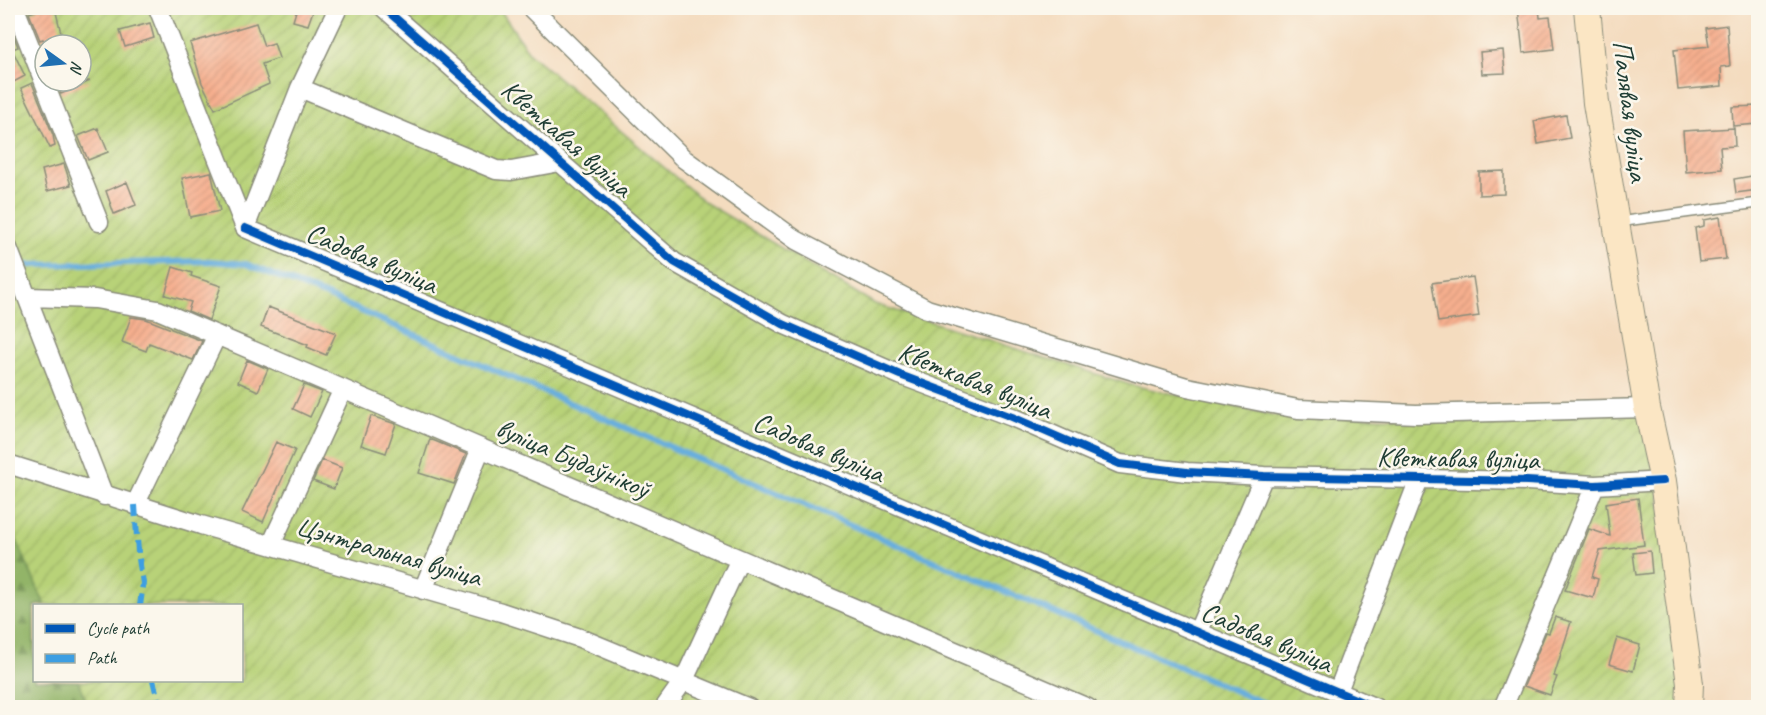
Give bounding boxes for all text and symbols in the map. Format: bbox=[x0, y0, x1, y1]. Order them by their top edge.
north arrow bbox=[33, 33, 93, 93]
street label: Палявая вуліца bbox=[1605, 38, 1657, 185]
text: N bbox=[65, 59, 87, 77]
street label: Кветкавая вуліца bbox=[494, 72, 641, 206]
street label: Садовая вуліца bbox=[301, 215, 444, 302]
street label: Кветкавая вуліца bbox=[893, 333, 1058, 427]
street label: Садовая вуліца bbox=[748, 404, 891, 491]
street label: вуліца Будаўнікоў bbox=[491, 410, 657, 507]
street label: Кветкавая вуліца bbox=[1377, 439, 1541, 477]
street label: Цэнтральная вуліца bbox=[292, 508, 487, 595]
street label: Садовая вуліца bbox=[1196, 594, 1339, 681]
legend bbox=[33, 604, 243, 682]
text: Cycle path bbox=[87, 617, 150, 639]
text: Path bbox=[87, 647, 117, 669]

